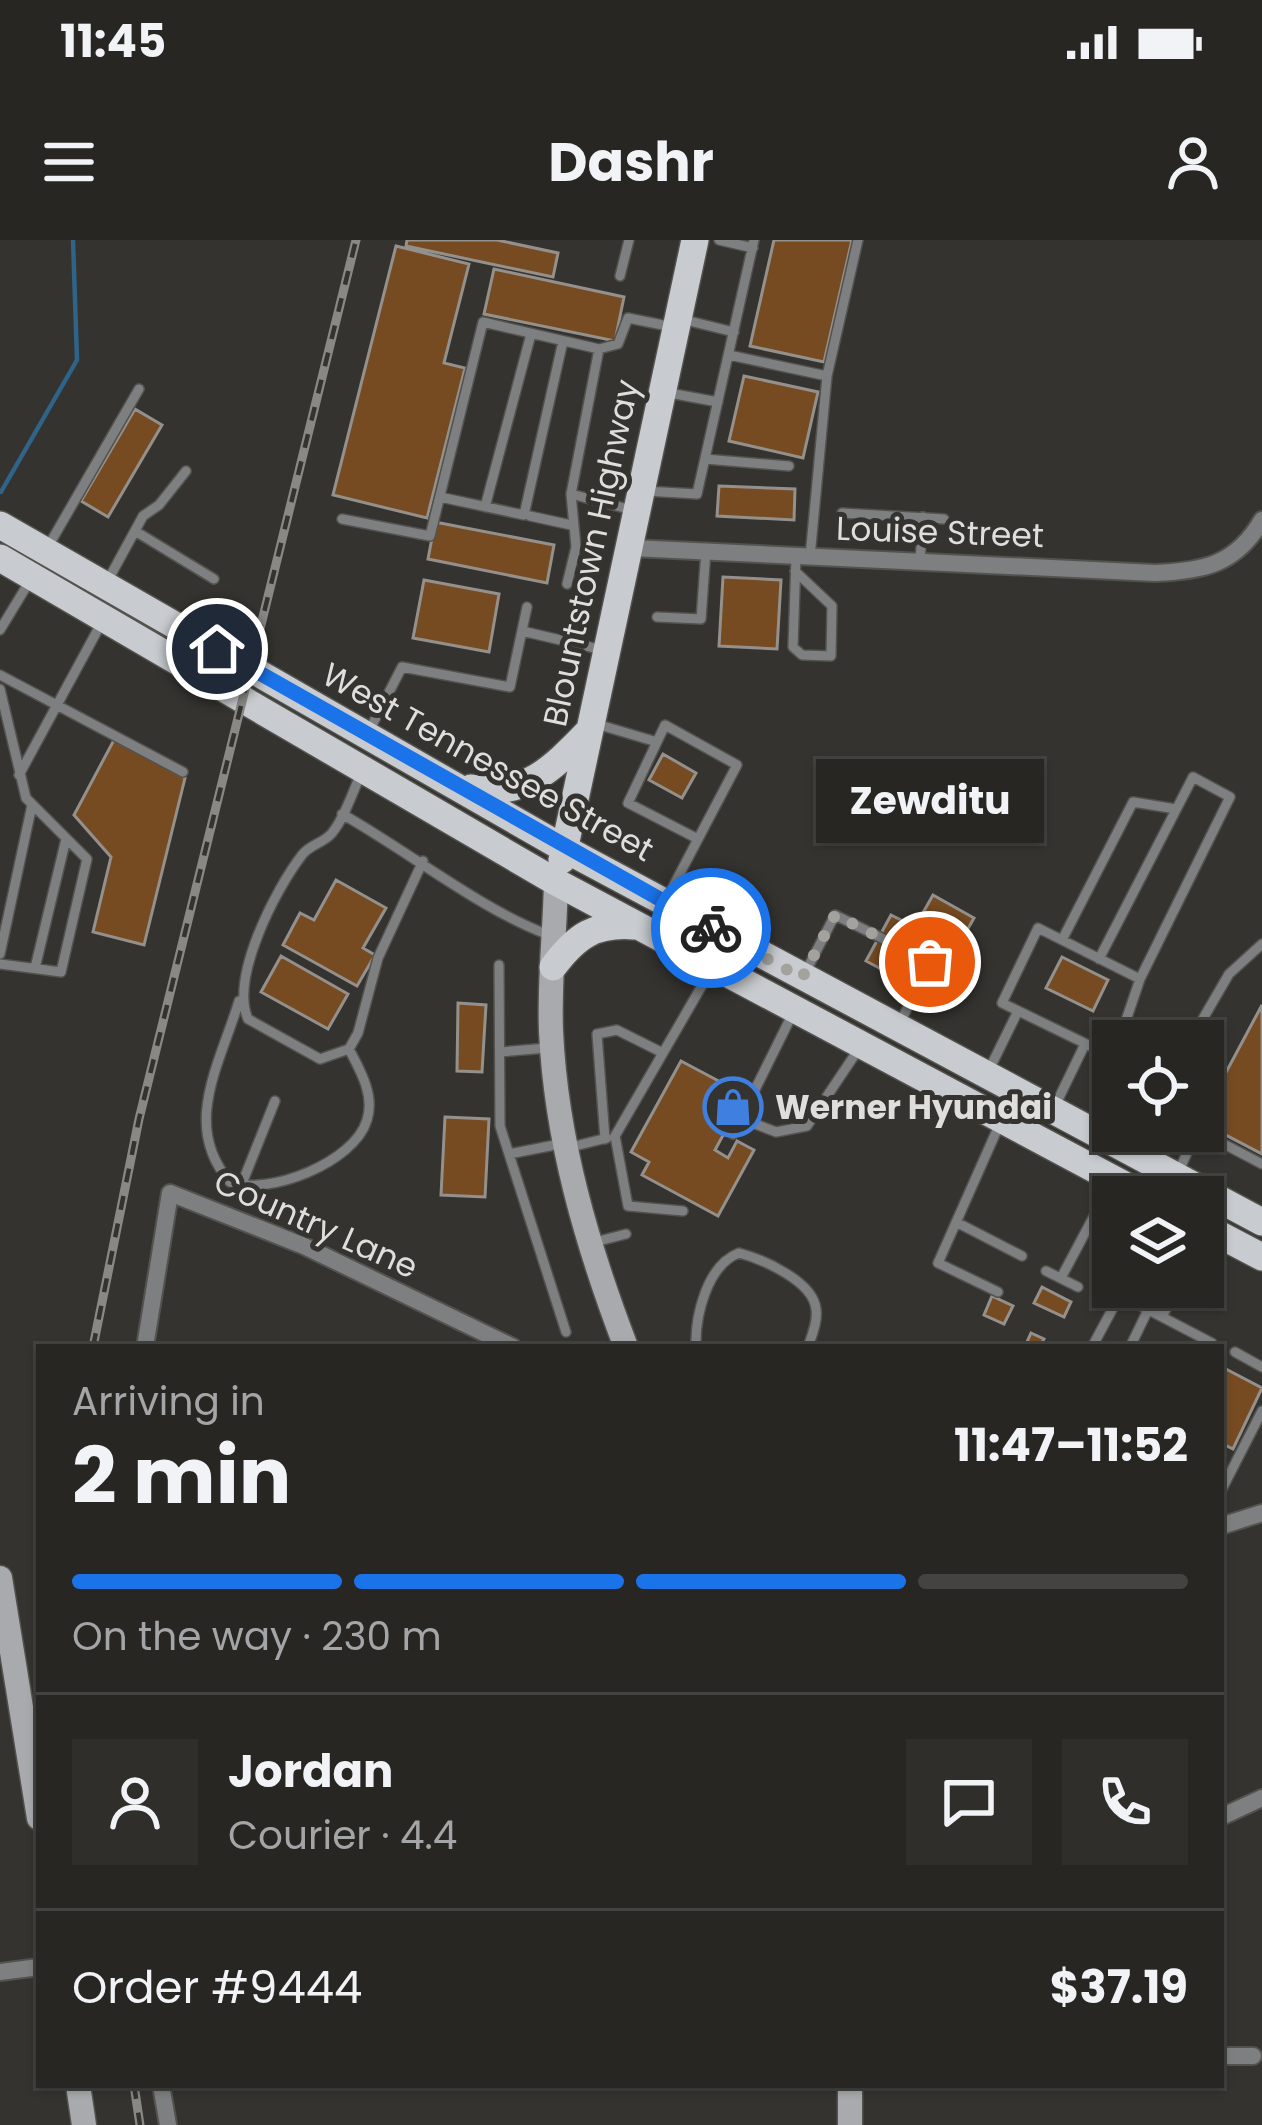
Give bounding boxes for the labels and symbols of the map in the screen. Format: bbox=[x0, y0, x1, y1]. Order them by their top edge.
street label: Blountstown Highway bbox=[531, 375, 651, 731]
street label: Louise Street bbox=[835, 505, 1045, 559]
pin bbox=[166, 598, 268, 700]
street label: West Tennessee Street bbox=[314, 651, 662, 873]
callout: Zewditu bbox=[816, 758, 1044, 842]
courier bbox=[651, 868, 771, 988]
pin bbox=[879, 911, 981, 1013]
shop icon: Werner Hyundai bbox=[702, 1076, 764, 1138]
place label: Werner Hyundai bbox=[775, 1084, 1052, 1131]
street label: Country Lane bbox=[207, 1158, 425, 1290]

